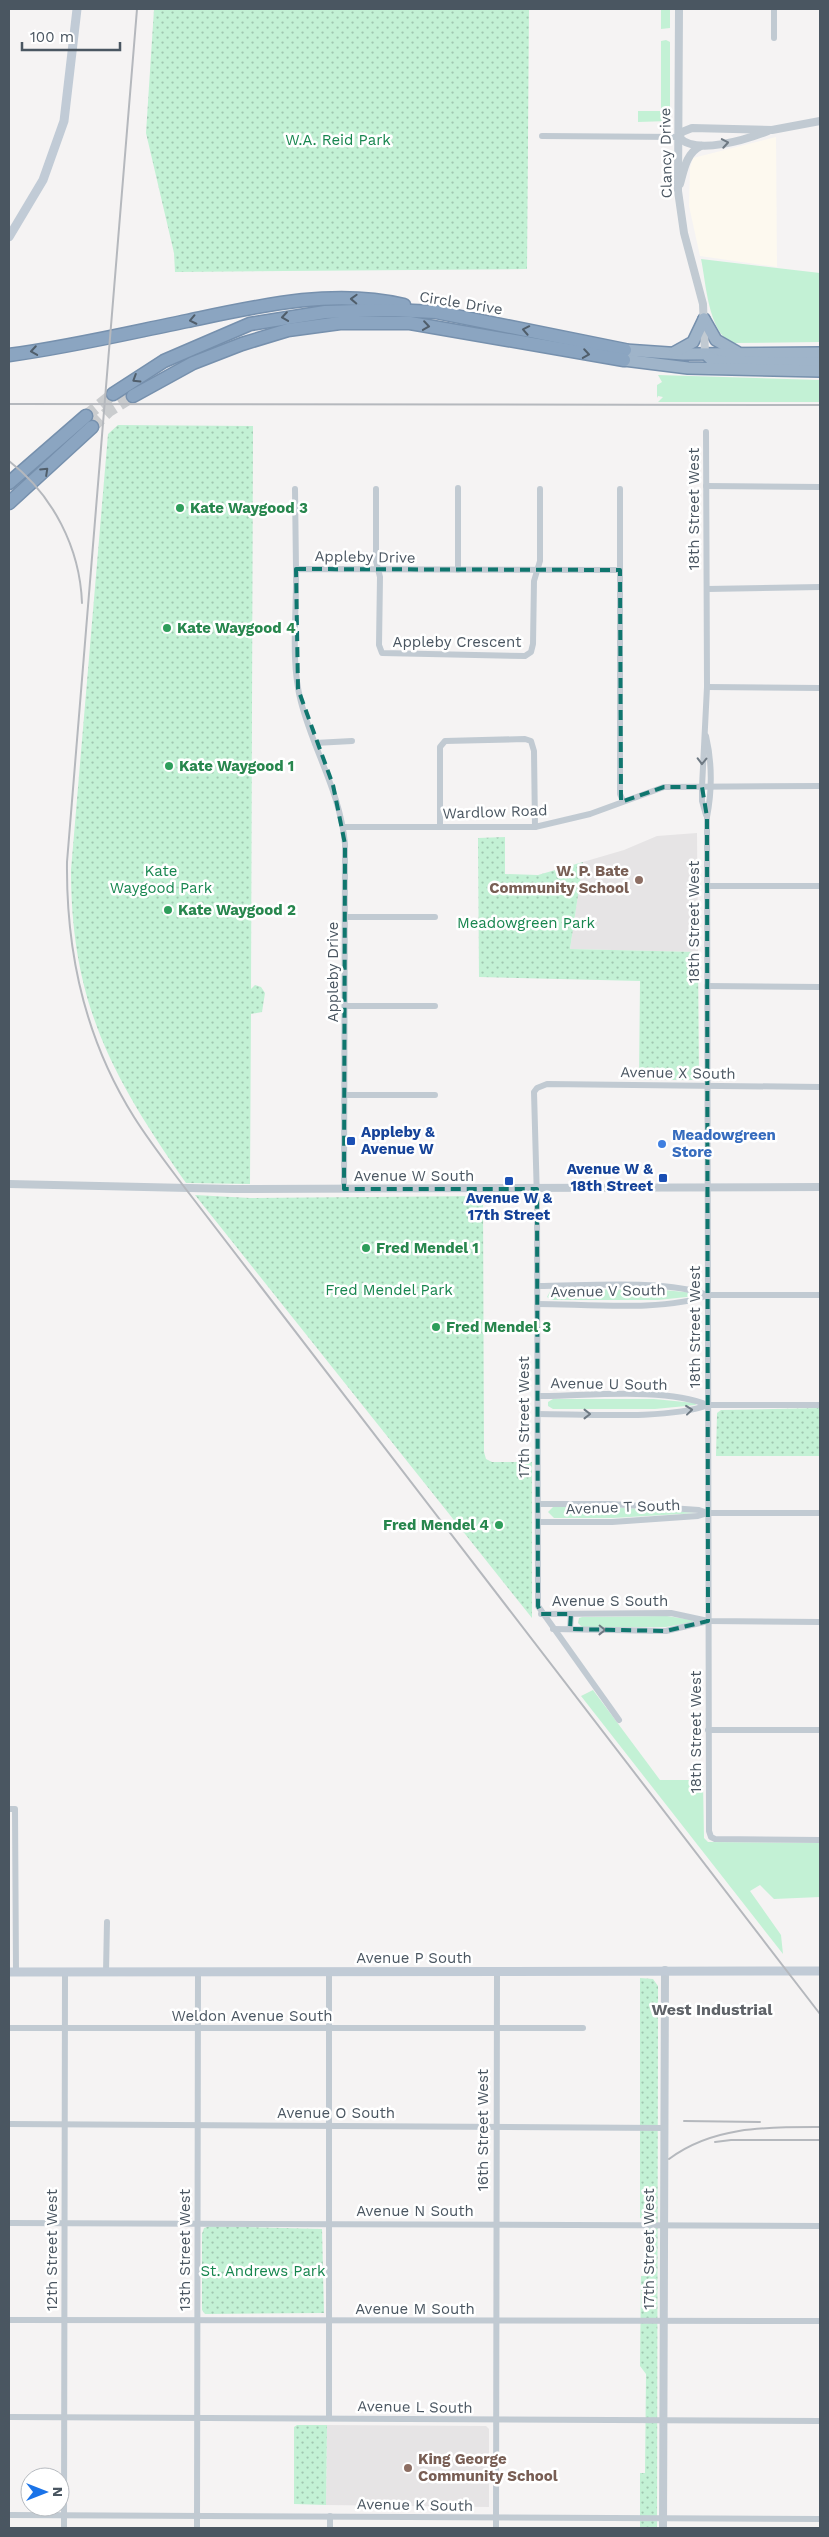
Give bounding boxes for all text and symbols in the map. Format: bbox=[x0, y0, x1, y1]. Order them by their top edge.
scale bar bbox=[22, 20, 120, 52]
text: 100 m bbox=[30, 28, 74, 46]
street label: Clancy Drive bbox=[656, 108, 676, 198]
park label: W.A. Reid Park bbox=[285, 131, 391, 149]
one-way arrow bbox=[721, 138, 729, 148]
street label: Circle Drive bbox=[418, 288, 504, 318]
one-way arrow bbox=[349, 293, 357, 304]
one-way arrow bbox=[280, 311, 288, 322]
one-way arrow bbox=[188, 314, 197, 324]
one-way arrow bbox=[422, 320, 431, 330]
one-way arrow bbox=[521, 326, 530, 336]
one-way arrow bbox=[29, 346, 38, 356]
one-way arrow bbox=[582, 348, 591, 358]
one-way arrow bbox=[133, 373, 142, 383]
street label: 18th Street West bbox=[685, 447, 703, 570]
one-way arrow bbox=[39, 468, 48, 477]
place label: Kate Waygood 3 bbox=[190, 499, 308, 517]
marker: Kate Waygood 3 bbox=[174, 502, 186, 514]
street label: Appleby Drive bbox=[314, 547, 416, 567]
place label: Kate Waygood 4 bbox=[177, 619, 296, 637]
marker: Kate Waygood 4 bbox=[161, 622, 173, 634]
street label: Appleby Crescent bbox=[393, 633, 522, 651]
place label: Kate Waygood 1 bbox=[179, 757, 294, 775]
one-way arrow bbox=[697, 758, 707, 766]
marker: Kate Waygood 1 bbox=[163, 760, 175, 772]
street label: Wardlow Road bbox=[442, 801, 548, 823]
street label: 18th Street West bbox=[685, 860, 703, 983]
park label: Kate Waygood Park bbox=[110, 862, 213, 897]
place label: W. P. Bate Community School bbox=[489, 862, 629, 897]
marker: W. P. Bate Community School bbox=[633, 874, 645, 886]
place label: Kate Waygood 2 bbox=[178, 901, 296, 919]
marker: Kate Waygood 2 bbox=[162, 904, 174, 916]
park label: Meadowgreen Park bbox=[457, 914, 596, 932]
street label: Appleby Drive bbox=[324, 922, 342, 1022]
street label: Avenue X South bbox=[620, 1063, 736, 1083]
place label: Appleby & Avenue W bbox=[361, 1123, 435, 1158]
place label: Meadowgreen Store bbox=[672, 1126, 776, 1161]
marker: Appleby & Avenue W bbox=[345, 1135, 357, 1147]
marker: Meadowgreen Store bbox=[656, 1138, 668, 1150]
place label: Avenue W & 18th Street bbox=[567, 1160, 653, 1195]
street label: Avenue W South bbox=[354, 1167, 474, 1185]
marker: Avenue W & 18th Street bbox=[657, 1172, 669, 1184]
marker: Avenue W & 17th Street bbox=[503, 1175, 515, 1187]
place label: Avenue W & 17th Street bbox=[466, 1189, 552, 1224]
place label: Fred Mendel 1 bbox=[376, 1239, 479, 1257]
marker: Fred Mendel 1 bbox=[360, 1242, 372, 1254]
street label: 18th Street West bbox=[686, 1265, 704, 1388]
park label: Fred Mendel Park bbox=[325, 1281, 453, 1299]
street label: Avenue V South bbox=[550, 1281, 666, 1301]
place label: Fred Mendel 3 bbox=[446, 1318, 551, 1336]
marker: Fred Mendel 3 bbox=[430, 1321, 442, 1333]
street label: 17th Street West bbox=[515, 1355, 533, 1478]
street label: Avenue U South bbox=[550, 1374, 668, 1394]
one-way arrow bbox=[685, 1405, 693, 1416]
one-way arrow bbox=[584, 1409, 591, 1419]
street label: Avenue T South bbox=[565, 1496, 681, 1518]
place label: Fred Mendel 4 bbox=[383, 1516, 489, 1534]
marker: Fred Mendel 4 bbox=[493, 1519, 505, 1531]
street label: Avenue S South bbox=[552, 1592, 668, 1610]
one-way arrow bbox=[598, 1625, 606, 1635]
street label: 18th Street West bbox=[687, 1670, 705, 1793]
street label: Avenue P South bbox=[356, 1949, 472, 1967]
district label: West Industrial bbox=[652, 2000, 773, 2019]
street label: Weldon Avenue South bbox=[172, 2007, 332, 2025]
street label: 16th Street West bbox=[474, 2068, 492, 2191]
street label: Avenue O South bbox=[277, 2104, 395, 2122]
street label: 17th Street West bbox=[640, 2187, 658, 2310]
street label: 12th Street West bbox=[43, 2188, 61, 2311]
street label: 13th Street West bbox=[176, 2188, 194, 2311]
street label: Avenue N South bbox=[356, 2202, 474, 2220]
park label: St. Andrews Park bbox=[200, 2262, 326, 2280]
street label: Avenue M South bbox=[355, 2300, 475, 2318]
street label: Avenue L South bbox=[357, 2397, 473, 2417]
place label: King George Community School bbox=[418, 2450, 558, 2485]
marker: King George Community School bbox=[402, 2462, 414, 2474]
north arrow bbox=[20, 2467, 70, 2517]
text: N bbox=[50, 2487, 66, 2497]
street label: Avenue K South bbox=[357, 2495, 473, 2515]

